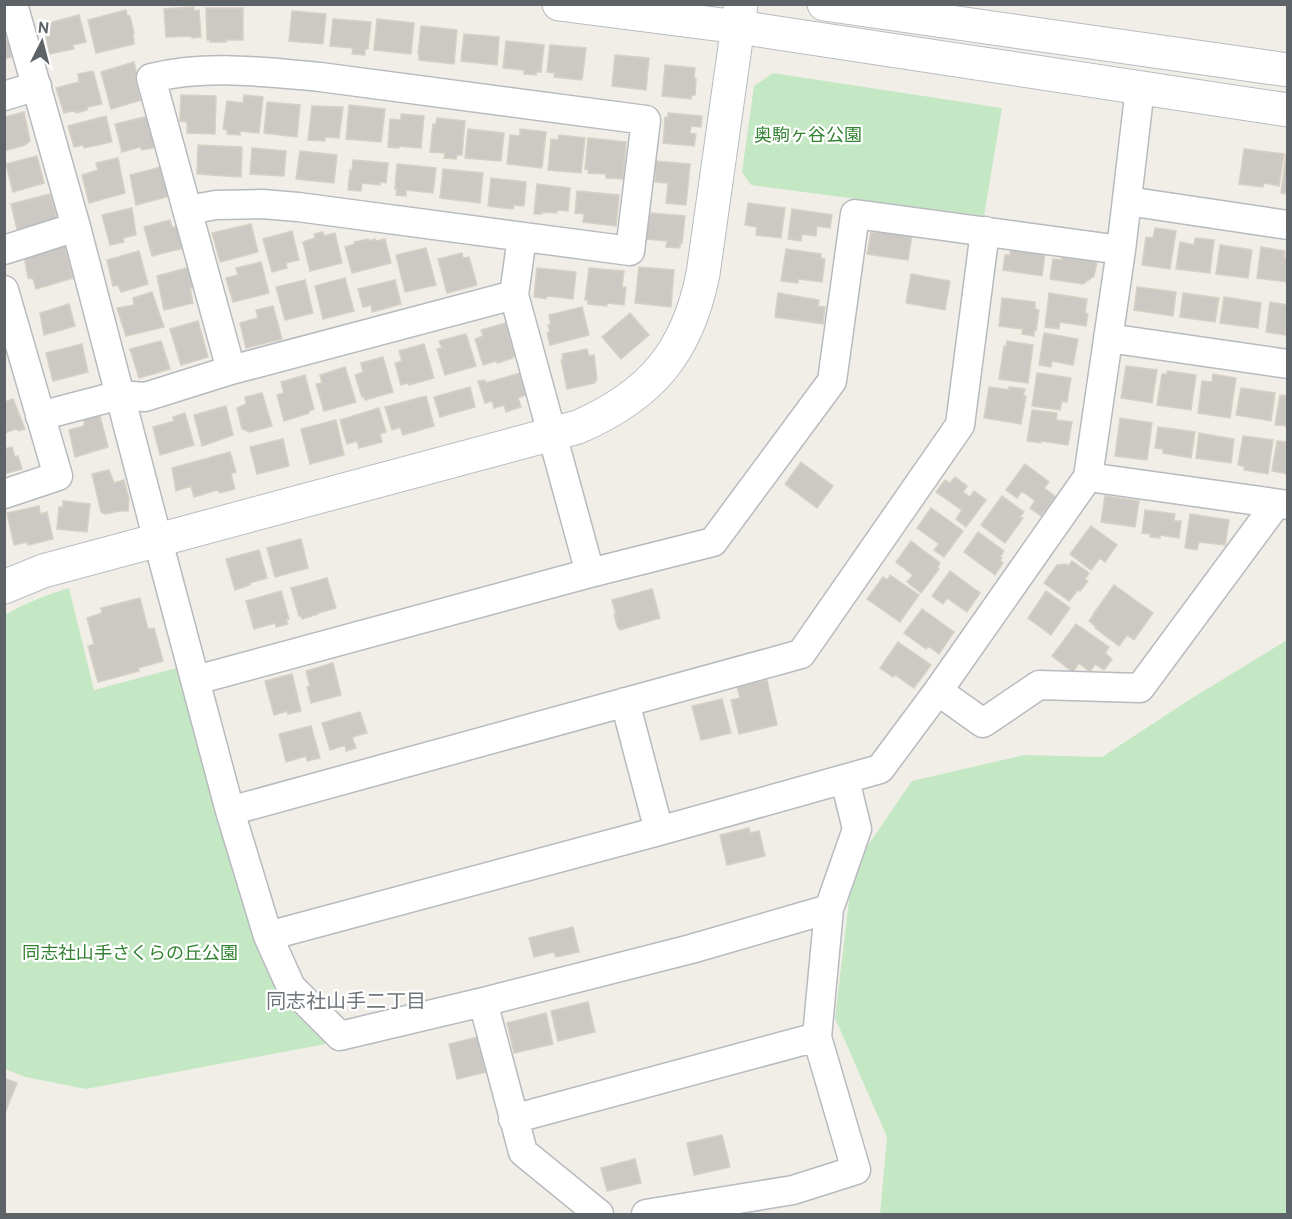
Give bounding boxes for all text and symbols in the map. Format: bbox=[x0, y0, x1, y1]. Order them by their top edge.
north arrow bbox=[12, 12, 72, 72]
text: N bbox=[37, 19, 50, 40]
park label: 奥駒ヶ谷公園 bbox=[754, 125, 862, 148]
park label: 同志社山手さくらの丘公園 bbox=[22, 943, 238, 966]
district label: 同志社山手二丁目 bbox=[266, 990, 426, 1016]

